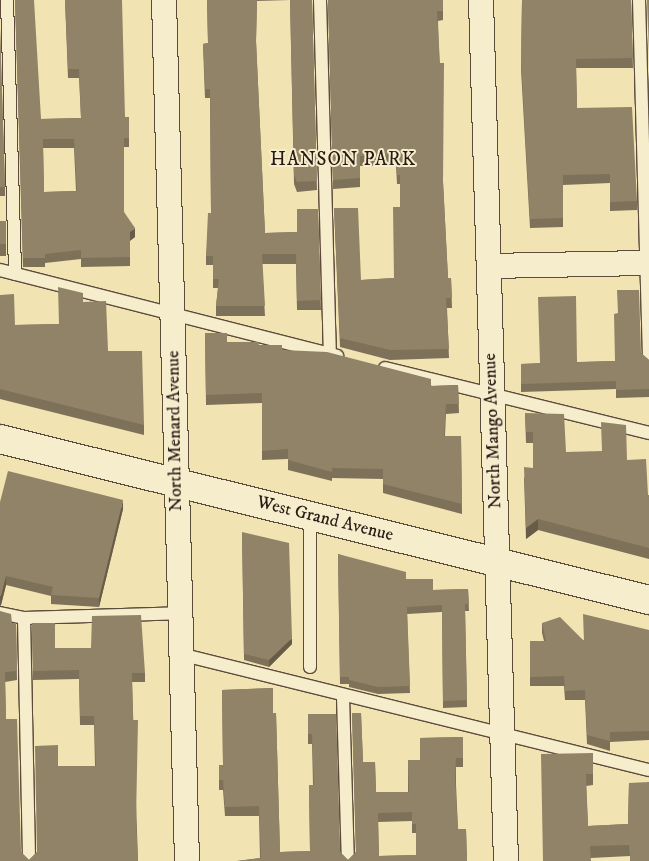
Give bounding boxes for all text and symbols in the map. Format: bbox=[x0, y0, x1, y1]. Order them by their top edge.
district label: HANSON PARK bbox=[269, 149, 417, 171]
street label: North Menard Avenue bbox=[163, 350, 187, 512]
street label: North Mango Avenue bbox=[479, 353, 507, 509]
street label: West Grand Avenue bbox=[255, 492, 395, 546]

